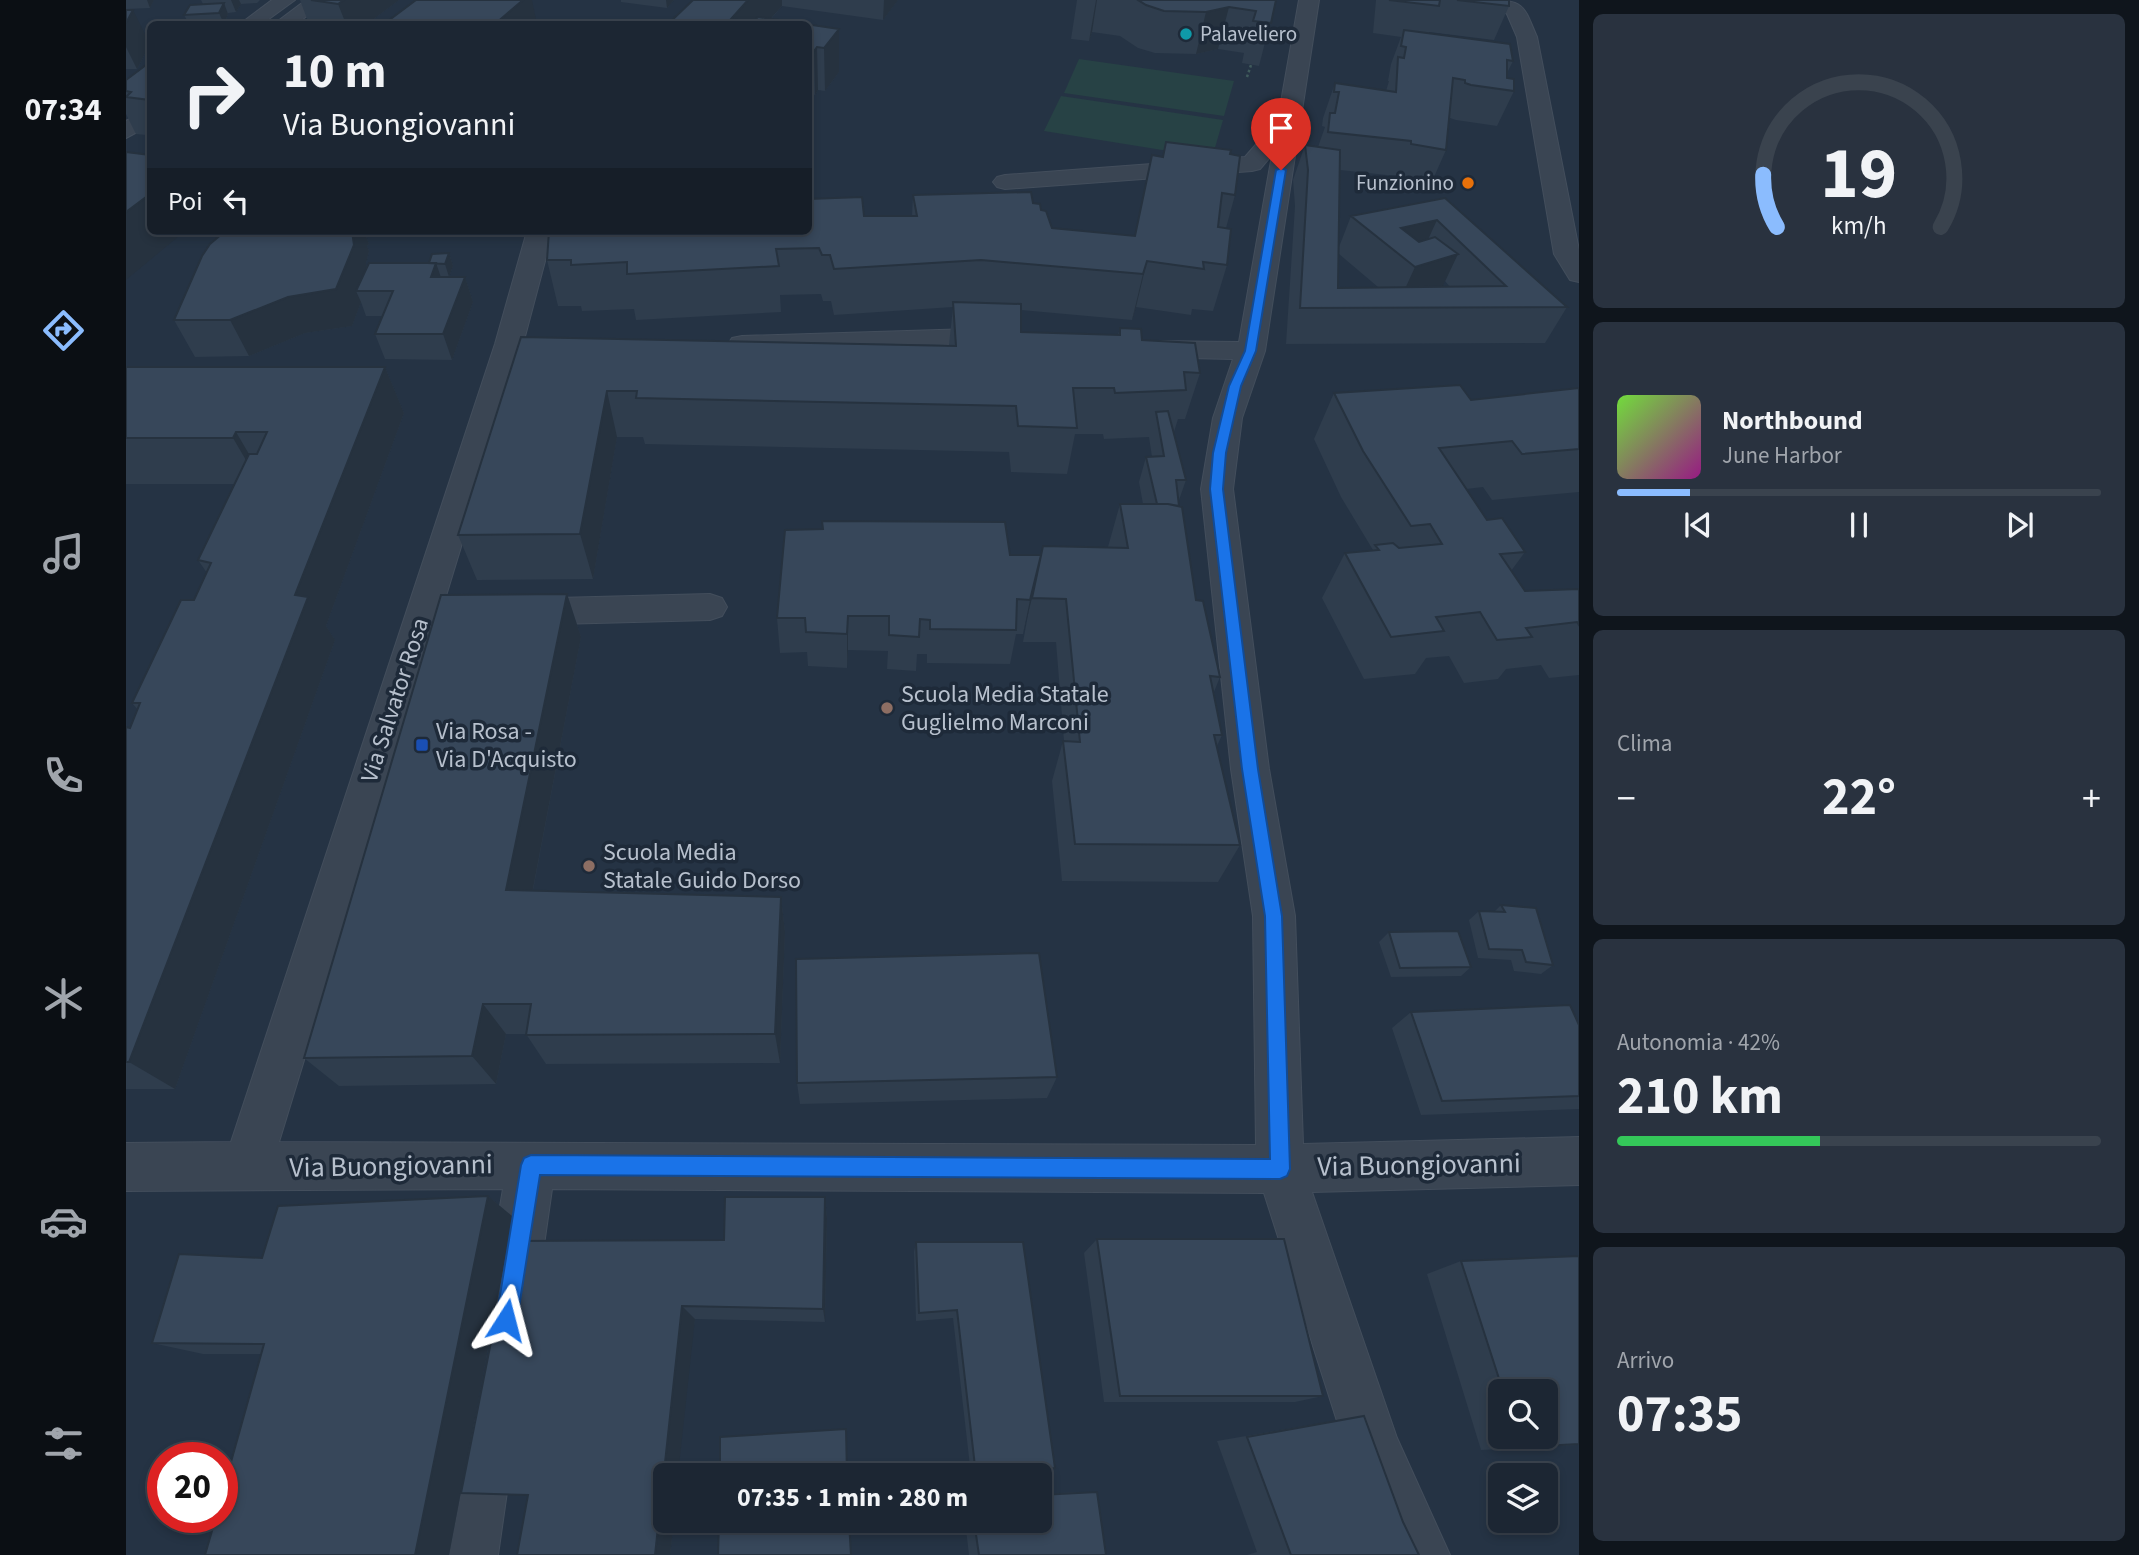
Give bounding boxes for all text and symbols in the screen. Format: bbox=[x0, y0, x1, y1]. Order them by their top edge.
place label: Palaveliero bbox=[1200, 19, 1297, 49]
marker: Palaveliero bbox=[1178, 26, 1194, 42]
text: 10 m bbox=[283, 37, 387, 107]
icon: right bbox=[168, 49, 259, 140]
text: 07:34 bbox=[24, 87, 102, 133]
pin bbox=[1251, 98, 1311, 170]
text: Via Buongiovanni bbox=[283, 102, 516, 148]
icon: arrive bbox=[1262, 109, 1300, 147]
text: 19 bbox=[1821, 122, 1897, 226]
place label: Funzionino bbox=[1356, 168, 1454, 198]
marker: Funzionino bbox=[1460, 175, 1476, 191]
icon: left bbox=[217, 182, 255, 220]
text: Poi bbox=[168, 183, 203, 220]
text: km/h bbox=[1831, 208, 1887, 244]
icon: directions bbox=[39, 306, 88, 355]
text: Northbound bbox=[1722, 402, 1863, 439]
text: June Harbor bbox=[1722, 439, 1842, 472]
icon: previous bbox=[1679, 506, 1717, 544]
icon: pause bbox=[1840, 506, 1878, 544]
icon: next bbox=[2001, 506, 2039, 544]
icon: music bbox=[39, 529, 88, 578]
street label: Via Salvator Rosa bbox=[352, 613, 438, 787]
place label: Scuola Media Statale Guglielmo Marconi bbox=[901, 677, 1109, 740]
marker: Scuola Media Statale Guglielmo Marconi bbox=[879, 700, 895, 716]
place label: Via Rosa - Via D'Acquisto bbox=[436, 714, 577, 777]
text: Clima bbox=[1617, 727, 1672, 760]
marker: Via Rosa - Via D'Acquisto bbox=[414, 737, 430, 753]
icon: phone bbox=[39, 751, 88, 800]
text: 22° bbox=[1822, 761, 1896, 835]
text: − bbox=[1617, 772, 1636, 826]
text: + bbox=[2082, 772, 2101, 826]
place label: Scuola Media Statale Guido Dorso bbox=[603, 835, 801, 898]
marker: Scuola Media Statale Guido Dorso bbox=[581, 858, 597, 874]
icon: climate bbox=[39, 974, 88, 1023]
text: Autonomia · 42% bbox=[1617, 1026, 1780, 1059]
text: 210 km bbox=[1617, 1060, 1783, 1134]
street label: Via Buongiovanni bbox=[1317, 1143, 1521, 1187]
street label: Via Buongiovanni bbox=[289, 1144, 493, 1188]
icon: car bbox=[39, 1197, 88, 1246]
position arrow bbox=[469, 1283, 543, 1357]
text: Arrivo bbox=[1617, 1344, 1674, 1377]
text: 07:35 bbox=[1617, 1378, 1742, 1452]
map controls bbox=[1488, 1379, 1558, 1533]
button: search bbox=[1488, 1379, 1558, 1449]
icon: filters bbox=[39, 1419, 88, 1468]
speed limit sign: 20 bbox=[147, 1442, 238, 1533]
button: layers bbox=[1488, 1463, 1558, 1533]
text: 07:35 · 1 min · 280 m bbox=[737, 1479, 968, 1516]

